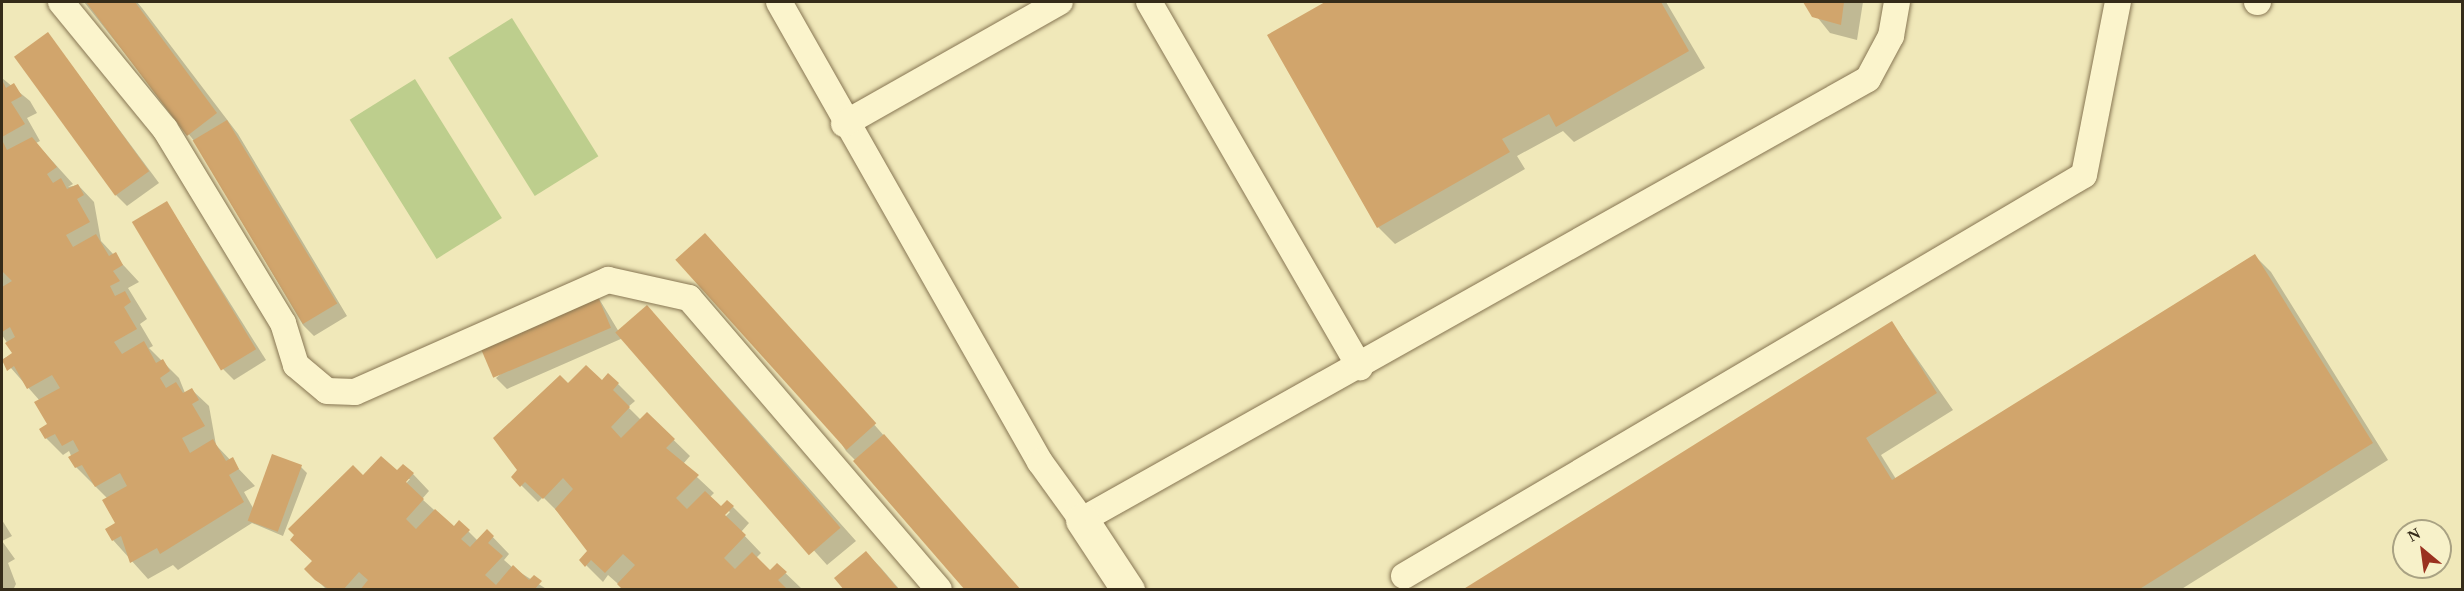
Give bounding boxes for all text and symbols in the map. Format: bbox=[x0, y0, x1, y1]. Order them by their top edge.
north arrow bbox=[2392, 519, 2452, 579]
text: N bbox=[2405, 524, 2423, 545]

